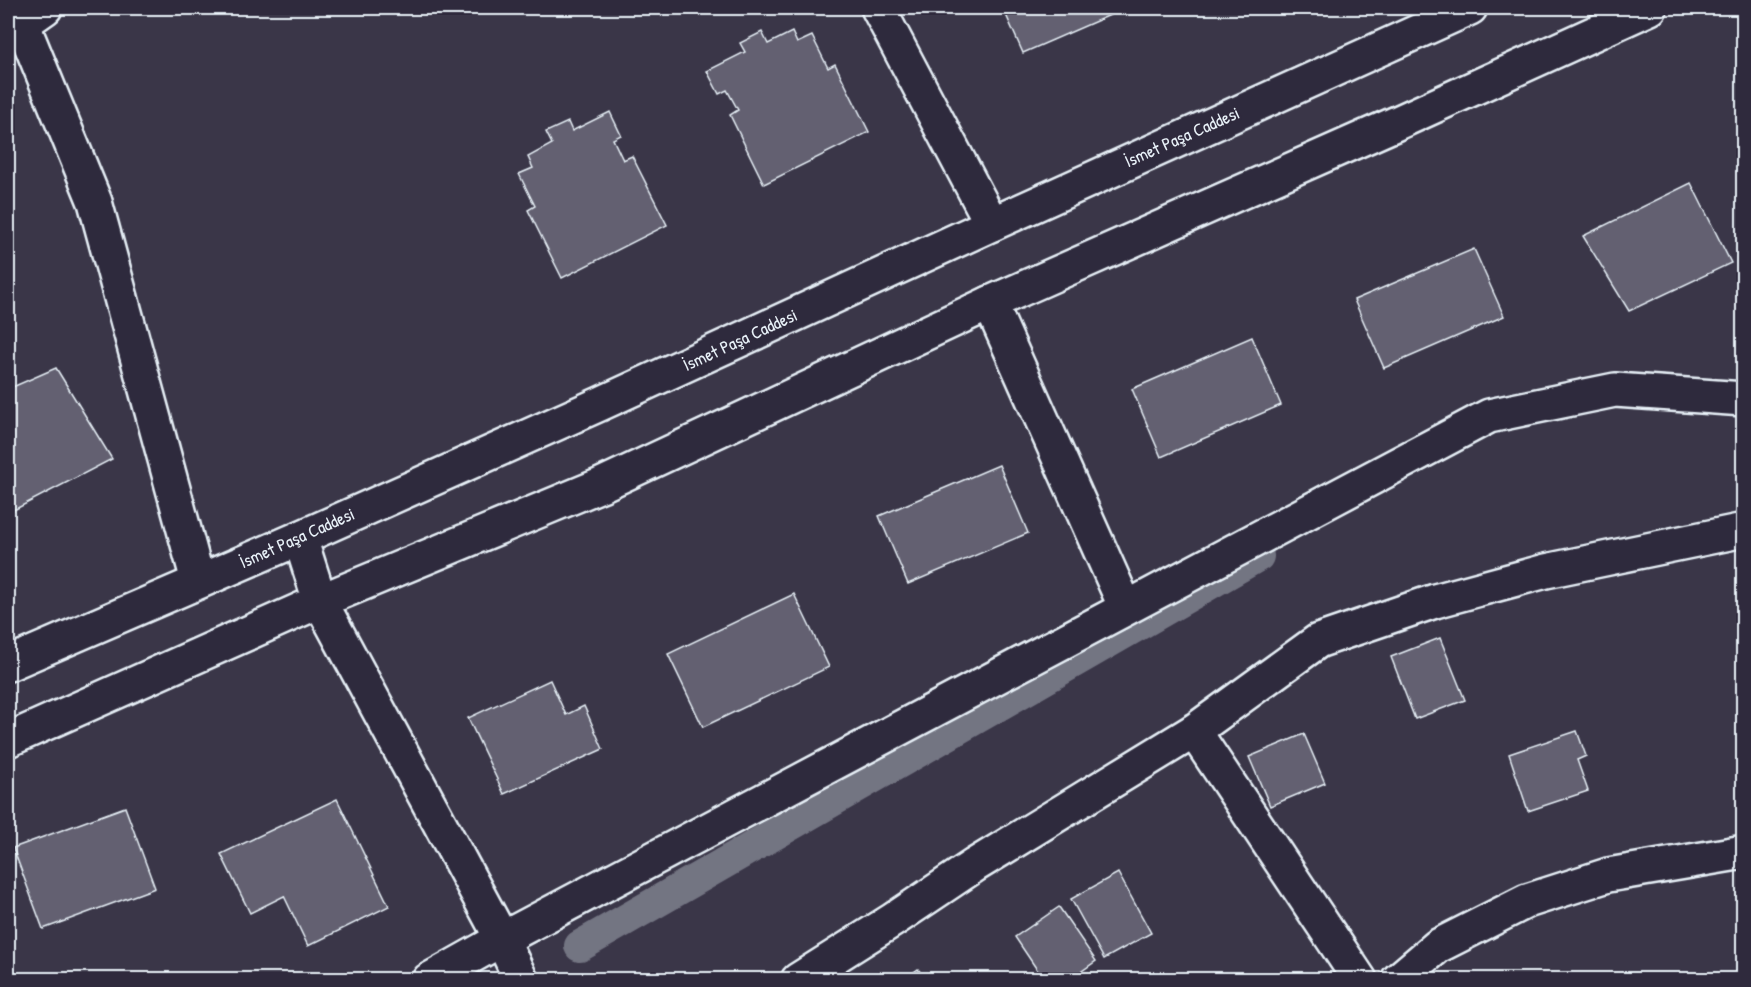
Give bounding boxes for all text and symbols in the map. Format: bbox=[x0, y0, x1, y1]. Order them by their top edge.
street label: İsmet Paşa Caddesi bbox=[1120, 100, 1243, 173]
street label: İsmet Paşa Caddesi bbox=[678, 302, 801, 377]
street label: İsmet Paşa Caddesi bbox=[235, 501, 358, 574]

